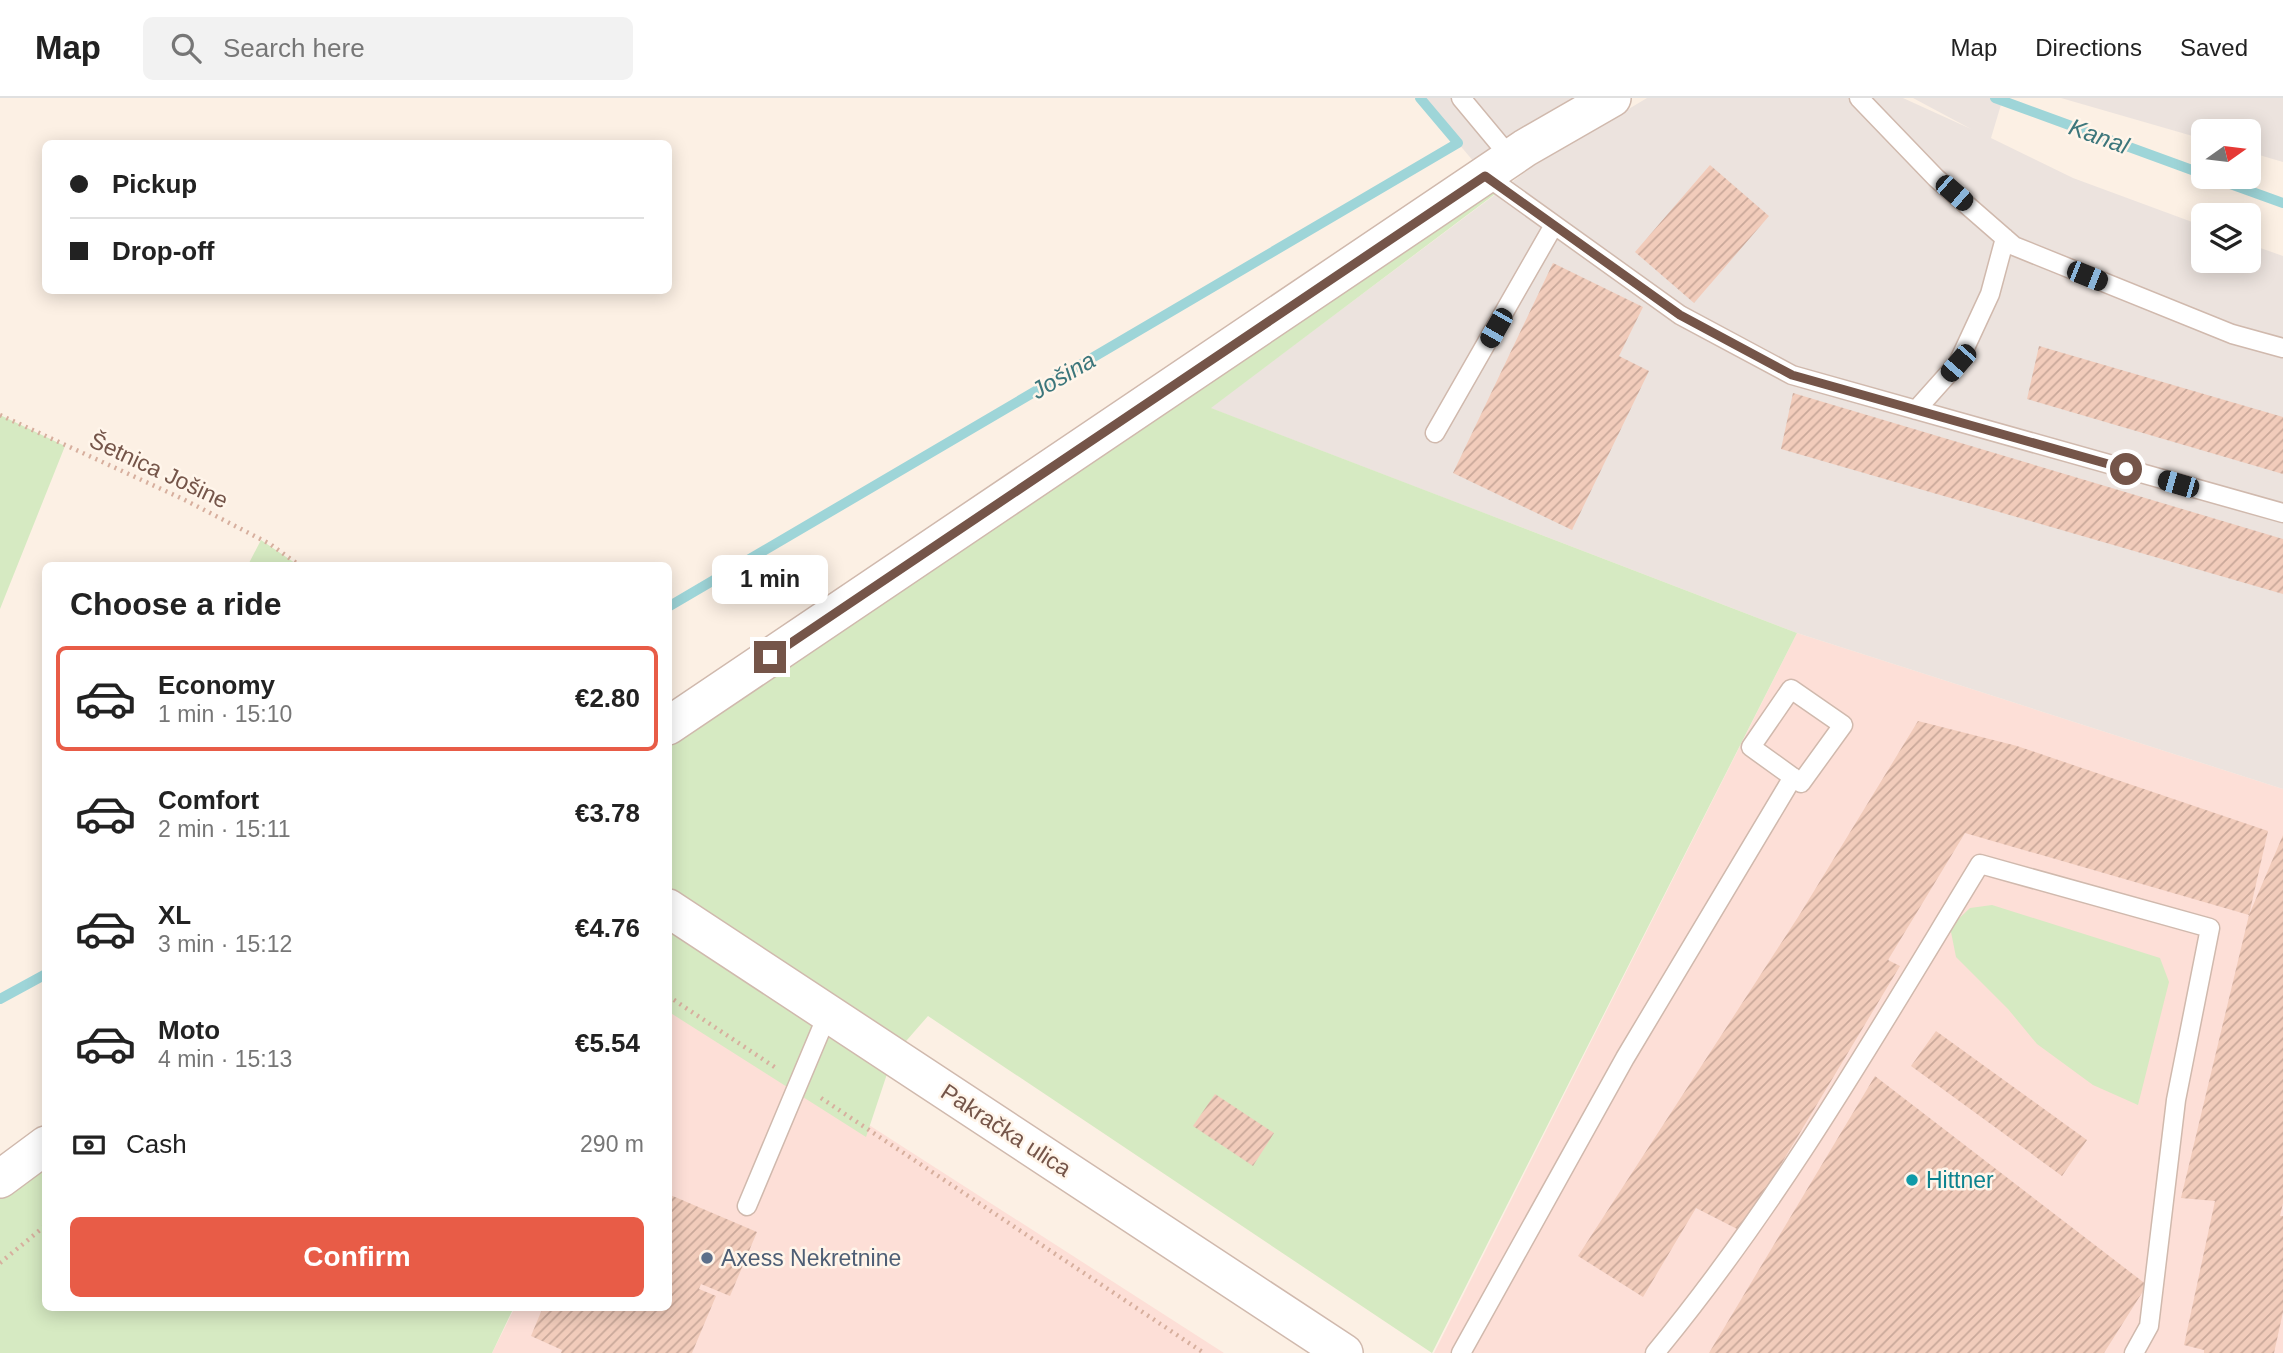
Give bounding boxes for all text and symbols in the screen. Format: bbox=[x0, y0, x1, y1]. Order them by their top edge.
search box bbox=[143, 17, 633, 80]
text: Map bbox=[35, 29, 101, 66]
icon: search bbox=[167, 29, 205, 67]
text: Search here bbox=[223, 33, 365, 63]
text: Map bbox=[1951, 34, 1997, 61]
text: Directions bbox=[2035, 34, 2142, 61]
text: Saved bbox=[2180, 34, 2248, 61]
water label: Kanal bbox=[2066, 113, 2133, 159]
north arrow bbox=[2191, 119, 2261, 189]
map controls bbox=[2191, 119, 2261, 273]
text: Pickup bbox=[112, 169, 197, 199]
car bbox=[1932, 171, 1977, 215]
button: layers bbox=[2191, 203, 2261, 273]
text: Drop-off bbox=[112, 236, 215, 266]
car bbox=[2064, 258, 2111, 294]
car bbox=[1477, 305, 1516, 351]
car bbox=[1937, 340, 1980, 386]
water label: Jošina bbox=[1025, 346, 1100, 405]
street label: Šetnica Jošine bbox=[86, 426, 233, 513]
route start bbox=[2110, 453, 2142, 485]
car bbox=[2155, 468, 2202, 500]
callout: 1 min bbox=[712, 556, 828, 604]
text: 1 min bbox=[740, 566, 800, 592]
text: Choose a ride bbox=[70, 586, 282, 622]
route end bbox=[754, 641, 786, 673]
icon: car bbox=[74, 667, 137, 730]
text: Economy bbox=[158, 670, 275, 700]
text: €2.80 bbox=[575, 683, 640, 713]
text: 1 min · 15:10 bbox=[158, 701, 292, 727]
icon: car bbox=[74, 782, 137, 845]
text: Comfort bbox=[158, 785, 259, 815]
text: €3.78 bbox=[575, 798, 640, 828]
text: 2 min · 15:11 bbox=[158, 816, 291, 842]
icon: car bbox=[74, 897, 137, 960]
text: XL bbox=[158, 900, 191, 930]
text: €4.76 bbox=[575, 913, 640, 943]
text: 3 min · 15:12 bbox=[158, 931, 292, 957]
icon: car bbox=[74, 1012, 137, 1075]
text: Moto bbox=[158, 1015, 220, 1045]
text: €5.54 bbox=[575, 1028, 640, 1058]
text: 4 min · 15:13 bbox=[158, 1046, 292, 1072]
street label: Pakračka ulica bbox=[936, 1078, 1076, 1182]
icon: cash bbox=[70, 1126, 108, 1164]
text: Cash bbox=[126, 1129, 187, 1159]
text: 290 m bbox=[580, 1131, 644, 1157]
place label: Hittner bbox=[1926, 1167, 1994, 1193]
marker: Hittner bbox=[1904, 1172, 1920, 1188]
button: Confirm bbox=[70, 1217, 644, 1297]
place label: Axess Nekretnine bbox=[721, 1245, 901, 1271]
marker: Axess Nekretnine bbox=[699, 1250, 715, 1266]

